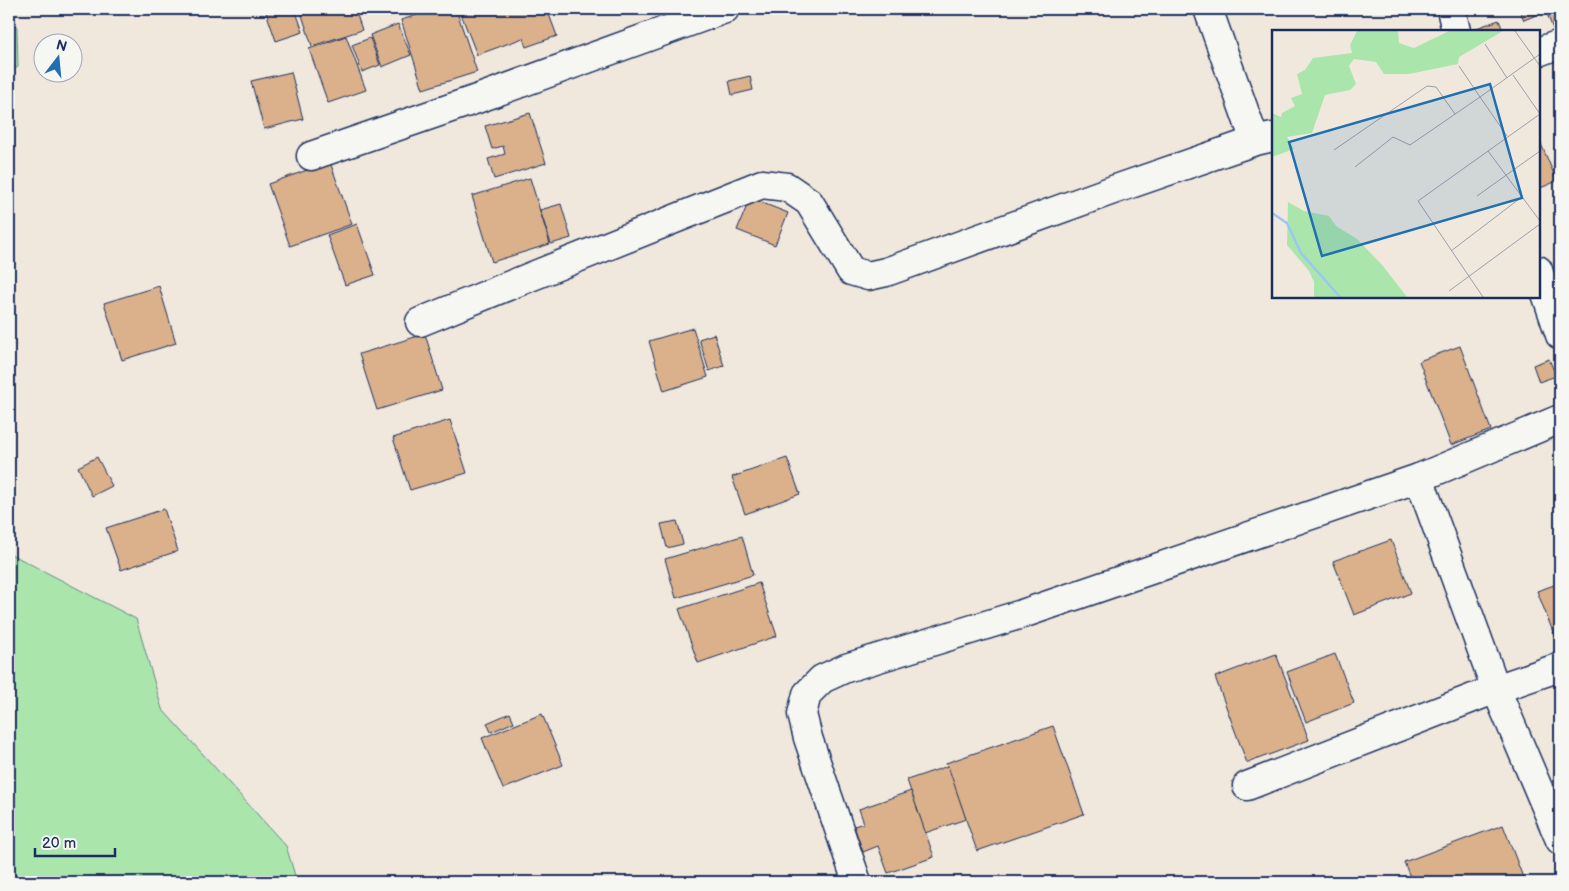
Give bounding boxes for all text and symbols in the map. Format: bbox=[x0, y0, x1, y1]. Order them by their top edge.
inset map bbox=[1272, 30, 1539, 298]
north arrow bbox=[32, 32, 82, 82]
text: N bbox=[54, 36, 69, 56]
scale bar bbox=[35, 826, 115, 858]
text: 20 m bbox=[42, 834, 76, 853]

